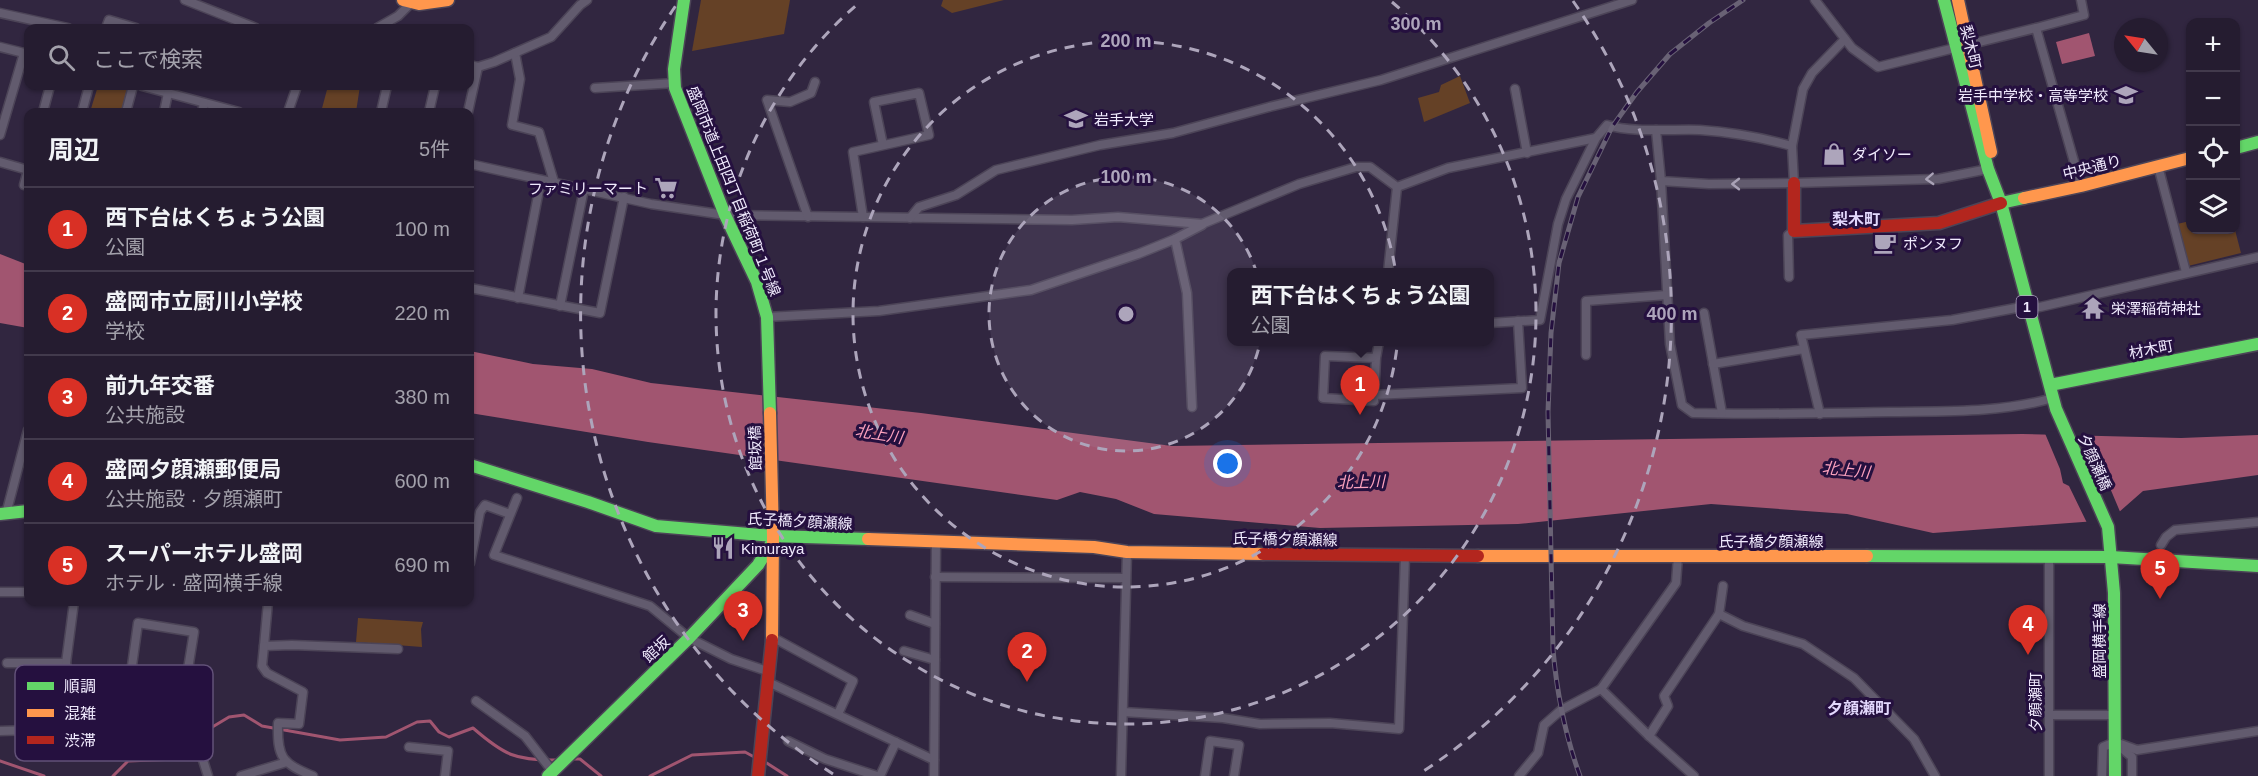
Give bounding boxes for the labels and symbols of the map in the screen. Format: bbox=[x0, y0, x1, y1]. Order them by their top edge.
text: 300 m bbox=[1390, 14, 1442, 34]
north arrow bbox=[2114, 18, 2168, 72]
street label: 梨木町 bbox=[1957, 23, 1985, 71]
text: 200 m bbox=[1100, 31, 1152, 51]
school or university icon: 岩手中学校・高等学校 bbox=[2113, 82, 2139, 108]
street label: 盛岡市道上田四丁目稲荷町１号線 bbox=[684, 84, 784, 298]
place label: 岩手中学校・高等学校 bbox=[1958, 87, 2108, 104]
school or university icon: 岩手大学 bbox=[1063, 106, 1089, 132]
place label: 岩手大学 bbox=[1094, 111, 1154, 128]
shop icon: ダイソー bbox=[1821, 141, 1847, 167]
place label: ダイソー bbox=[1852, 146, 1912, 163]
street label: 中央通り bbox=[2061, 151, 2123, 183]
text: 100 m bbox=[1100, 167, 1152, 187]
one-way arrow bbox=[1926, 173, 1935, 186]
supermarket icon: ファミリーマート bbox=[653, 175, 679, 201]
one-way arrow bbox=[1731, 178, 1740, 190]
place label: ファミリーマート bbox=[528, 180, 648, 197]
district label: 梨木町 bbox=[1832, 211, 1880, 228]
cafe icon: ポンヌフ bbox=[1872, 230, 1898, 256]
place label: ポンヌフ bbox=[1903, 235, 1963, 252]
temple icon: 栄澤稲荷神社 bbox=[2080, 295, 2106, 321]
road number: 1 bbox=[2016, 296, 2038, 318]
place label: 栄澤稲荷神社 bbox=[2111, 300, 2201, 317]
centre of rings bbox=[1116, 304, 1136, 324]
text: 400 m bbox=[1646, 304, 1698, 324]
street label: 材木町 bbox=[2127, 336, 2175, 362]
pin: 1 bbox=[1340, 366, 1380, 415]
water label: 北上川 bbox=[854, 422, 906, 446]
street label: 館坂橋 bbox=[746, 425, 764, 471]
street label: 夕顔瀬橋 bbox=[2075, 431, 2115, 493]
your location bbox=[1213, 449, 1242, 478]
water label: 北上川 bbox=[1821, 459, 1873, 481]
water label: 北上川 bbox=[1337, 473, 1387, 491]
street label: 氏子橋夕顔瀬線 bbox=[747, 510, 853, 532]
street label: 氏子橋夕顔瀬線 bbox=[1232, 530, 1338, 548]
street label: 氏子橋夕顔瀬線 bbox=[1718, 533, 1824, 550]
restaurant icon: Kimuraya bbox=[710, 535, 736, 561]
place label: Kimuraya bbox=[741, 540, 805, 557]
pin: 5 bbox=[2140, 550, 2180, 599]
pin: 3 bbox=[724, 592, 762, 641]
street label: 盛岡横手線 bbox=[2091, 603, 2108, 679]
pin: 4 bbox=[2008, 606, 2048, 655]
pin: 2 bbox=[1008, 632, 1046, 682]
street label: 館坂 bbox=[639, 633, 673, 665]
legend bbox=[15, 665, 213, 761]
street label: 夕顔瀬町 bbox=[2027, 672, 2044, 732]
text: 順調 bbox=[64, 678, 96, 695]
district label: 夕顔瀬町 bbox=[1827, 700, 1891, 717]
text: 混雑 bbox=[64, 705, 96, 722]
text: 渋滞 bbox=[64, 732, 96, 749]

